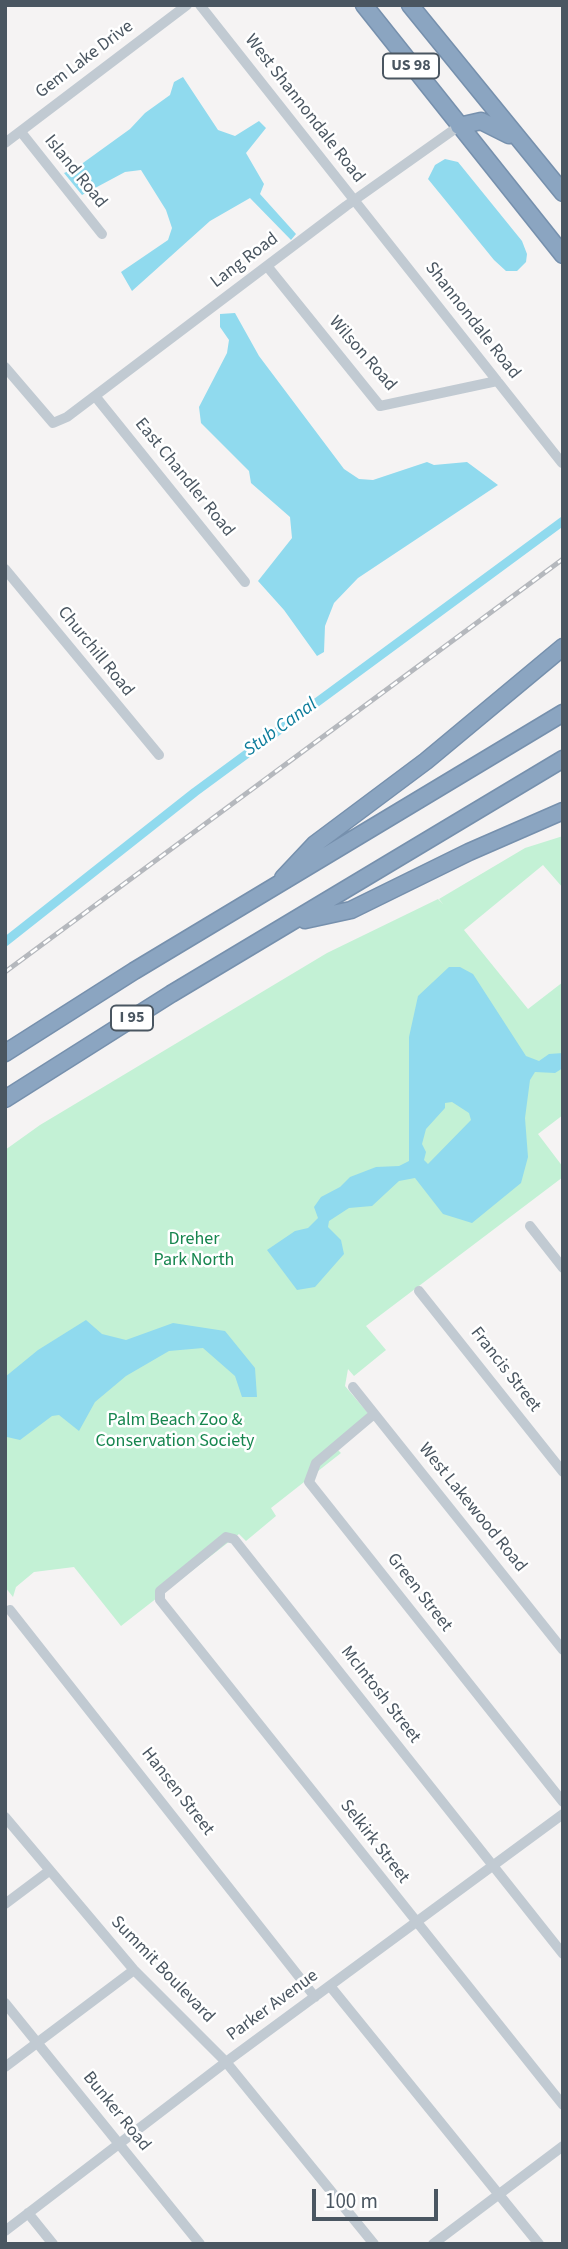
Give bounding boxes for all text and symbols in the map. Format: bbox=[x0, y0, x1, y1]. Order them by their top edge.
street label: Gem Lake Drive bbox=[32, 16, 138, 104]
street label: West Shannondale Road bbox=[239, 30, 369, 188]
road number: US 98 bbox=[383, 54, 439, 78]
street label: Island Road bbox=[39, 131, 111, 213]
street label: Lang Road bbox=[207, 229, 283, 293]
street label: Shannondale Road bbox=[420, 258, 524, 384]
street label: Wilson Road bbox=[323, 312, 401, 396]
street label: East Chandler Road bbox=[130, 414, 238, 542]
street label: Churchill Road bbox=[52, 603, 138, 701]
water label: Stub Canal bbox=[240, 694, 322, 762]
road number: I 95 bbox=[111, 1006, 153, 1030]
park label: Dreher Park North bbox=[154, 1229, 234, 1272]
street label: Francis Street bbox=[465, 1323, 545, 1417]
park label: Palm Beach Zoo & Conservation Society bbox=[96, 1410, 254, 1452]
street label: West Lakewood Road bbox=[413, 1439, 531, 1577]
street label: Green Street bbox=[382, 1549, 456, 1637]
street label: McIntosh Street bbox=[335, 1642, 425, 1748]
street label: Hansen Street bbox=[136, 1744, 218, 1840]
street label: Selkirk Street bbox=[335, 1796, 413, 1888]
street label: Summit Boulevard bbox=[106, 1912, 218, 2028]
street label: Parker Avenue bbox=[223, 1966, 323, 2046]
street label: Bunker Road bbox=[77, 2068, 155, 2156]
scale bar bbox=[316, 2176, 442, 2220]
text: 100 m bbox=[325, 2186, 378, 2216]

